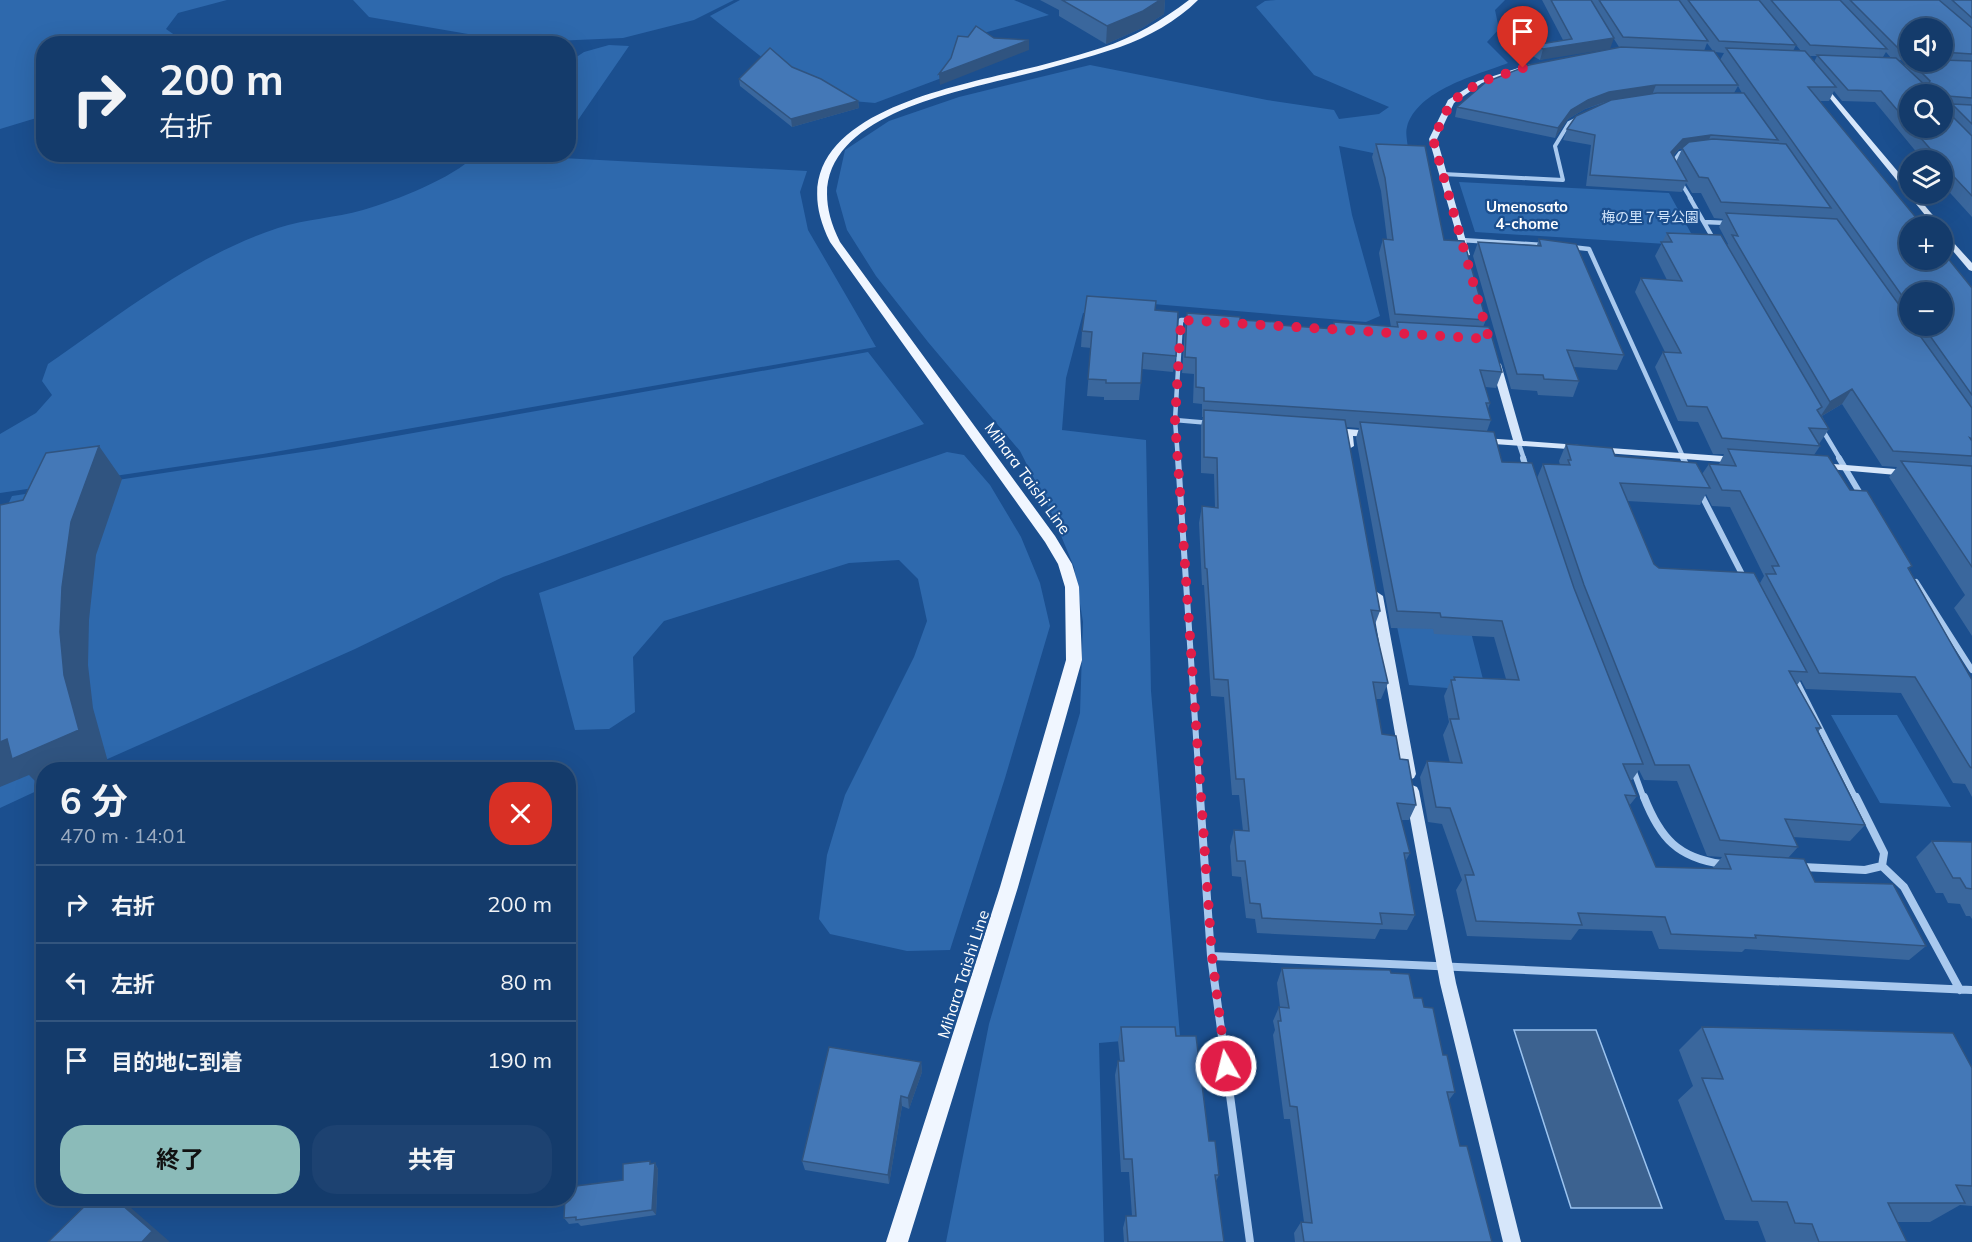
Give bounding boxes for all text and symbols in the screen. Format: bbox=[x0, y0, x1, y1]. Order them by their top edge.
pin bbox=[1497, 6, 1548, 68]
icon: arrive bbox=[1506, 15, 1539, 48]
map controls bbox=[1899, 18, 1953, 336]
button: sound bbox=[1899, 18, 1953, 72]
text: 200 m bbox=[159, 53, 284, 106]
icon: right bbox=[60, 60, 138, 138]
button: search bbox=[1899, 84, 1953, 138]
text: 右折 bbox=[159, 109, 213, 143]
button: layers bbox=[1899, 150, 1953, 204]
district label: Umenosato 4-chome bbox=[1486, 197, 1568, 233]
park label: 梅の里７号公園 bbox=[1601, 208, 1699, 226]
button: + bbox=[1899, 216, 1953, 270]
button: − bbox=[1899, 282, 1953, 336]
street label: Mihara Taishi Line bbox=[981, 418, 1075, 538]
text: 6 分 bbox=[60, 778, 127, 823]
button: close bbox=[489, 782, 552, 845]
text: 470 m · 14:01 bbox=[60, 823, 186, 848]
icon: right bbox=[60, 888, 93, 921]
text: 200 m bbox=[487, 890, 552, 918]
text: 右折 bbox=[111, 892, 155, 920]
street label: Mihara Taishi Line bbox=[933, 907, 993, 1041]
icon: left bbox=[60, 966, 93, 999]
text: 80 m bbox=[501, 968, 552, 996]
text: 左折 bbox=[111, 970, 155, 998]
position arrow bbox=[1194, 1034, 1258, 1098]
icon: arrive bbox=[60, 1044, 93, 1077]
text: 190 m bbox=[487, 1046, 552, 1074]
text: 目的地に到着 bbox=[111, 1048, 243, 1076]
button: 終了 bbox=[60, 1125, 300, 1194]
button: 共有 bbox=[312, 1125, 552, 1194]

